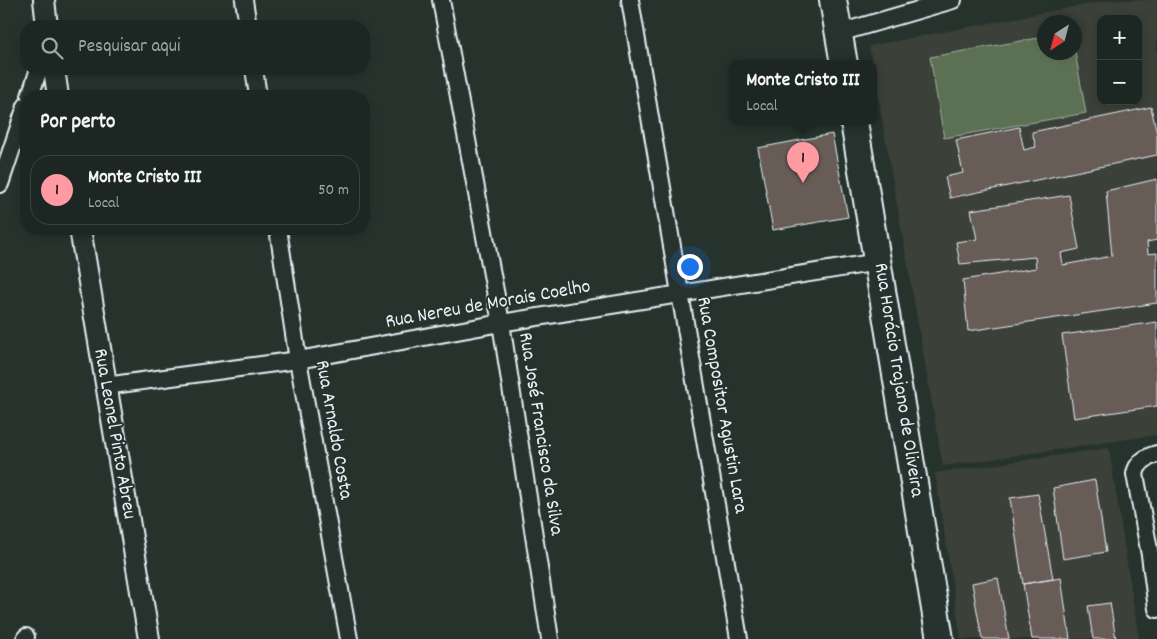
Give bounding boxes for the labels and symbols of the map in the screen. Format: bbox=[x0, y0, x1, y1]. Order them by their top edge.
north arrow bbox=[1037, 15, 1082, 60]
pin: 1 bbox=[787, 142, 819, 183]
your location bbox=[677, 254, 703, 280]
street label: Rua Horácio Trajano de Oliveira bbox=[866, 261, 930, 500]
street label: Rua Nereu de Morais Coelho bbox=[383, 273, 593, 337]
street label: Rua Compositor Agustin Lara bbox=[688, 295, 754, 516]
street label: Rua José Francisco da Silva bbox=[510, 331, 570, 538]
street label: Rua Leonel Pinto Abreu bbox=[85, 346, 143, 522]
street label: Rua Arnaldo Costa bbox=[307, 358, 359, 502]

